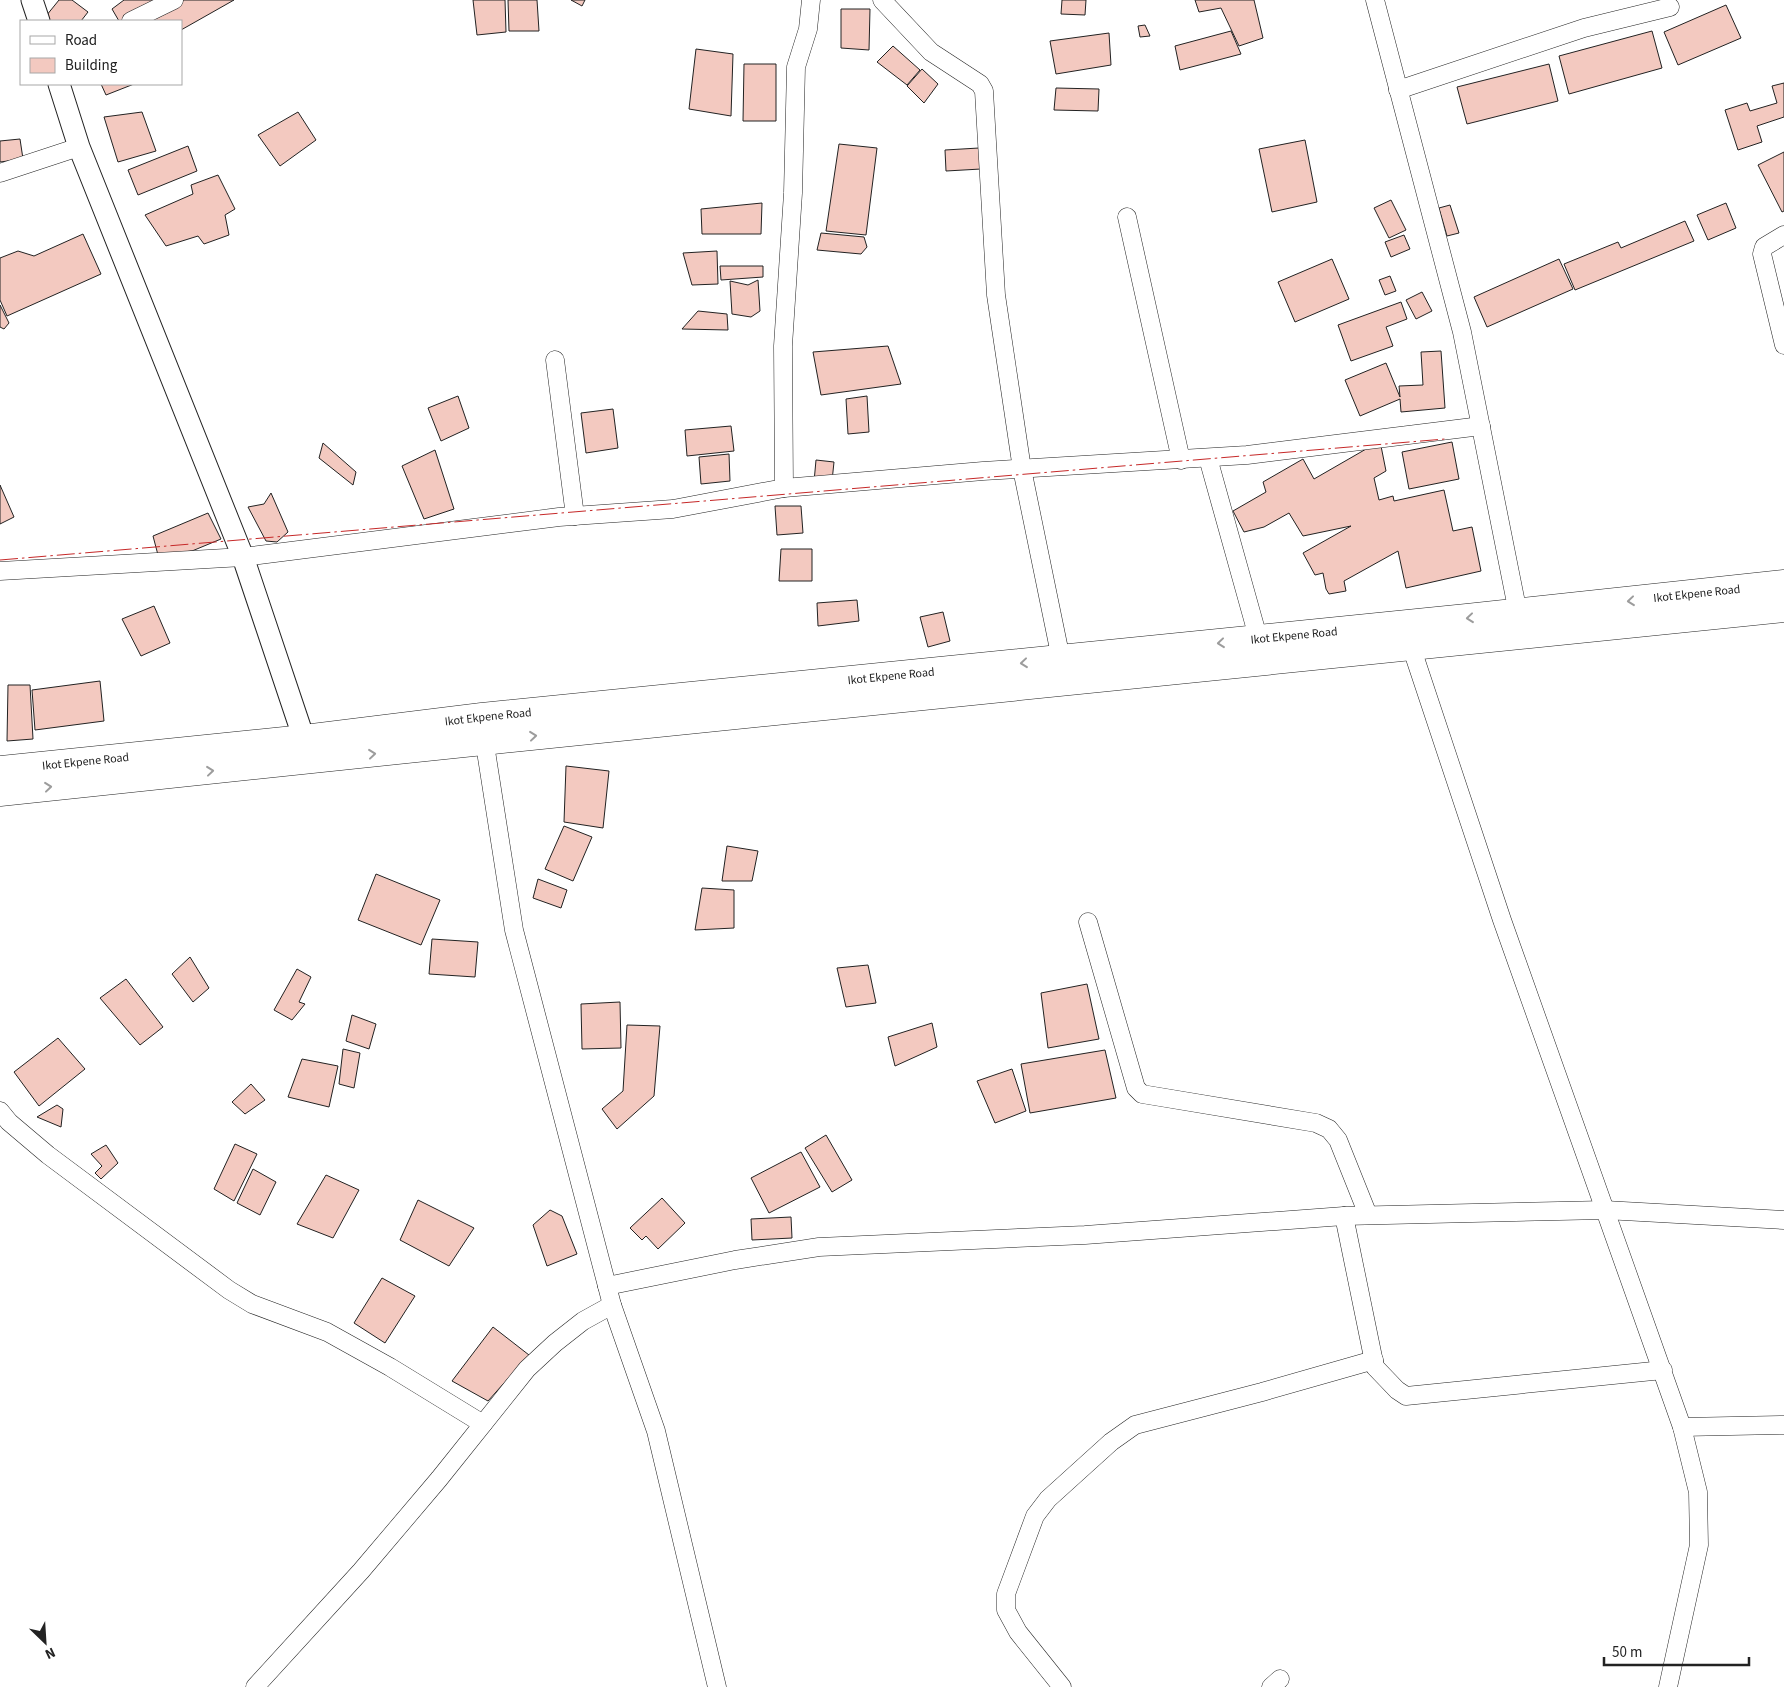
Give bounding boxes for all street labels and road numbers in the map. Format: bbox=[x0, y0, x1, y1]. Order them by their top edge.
street label: Ikot Ekpene Road bbox=[1652, 580, 1741, 606]
street label: Ikot Ekpene Road bbox=[1250, 623, 1338, 648]
street label: Ikot Ekpene Road bbox=[847, 663, 935, 689]
street label: Ikot Ekpene Road bbox=[444, 704, 532, 730]
street label: Ikot Ekpene Road bbox=[41, 748, 130, 774]

